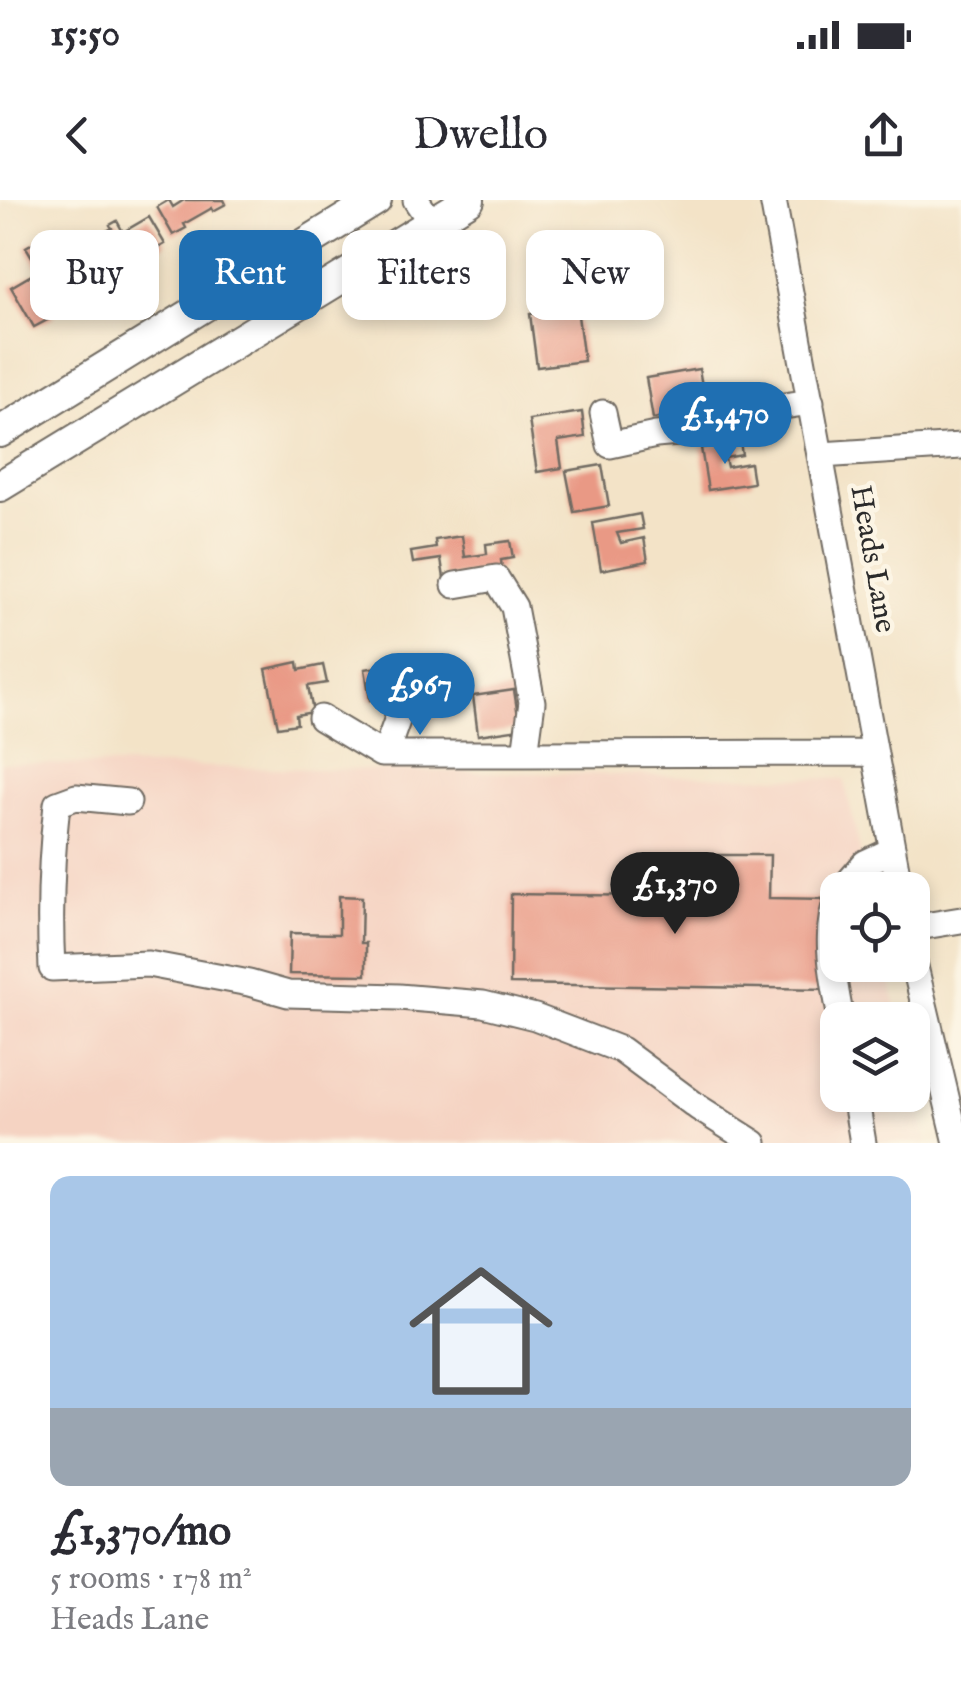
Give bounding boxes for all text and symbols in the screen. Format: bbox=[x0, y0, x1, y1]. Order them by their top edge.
text: 15:50 bbox=[50, 11, 120, 59]
text: Dwello bbox=[413, 107, 548, 164]
icon: back bbox=[50, 108, 105, 163]
icon: share bbox=[856, 108, 911, 163]
chip: Buy bbox=[30, 230, 159, 320]
chip: Rent bbox=[179, 230, 322, 320]
chip: Filters bbox=[342, 230, 506, 320]
chip: New bbox=[526, 230, 664, 320]
pin: £1,470 bbox=[644, 382, 806, 467]
text: £1,470 bbox=[681, 394, 769, 435]
street label: Heads Lane bbox=[840, 482, 904, 636]
pin: £967 bbox=[361, 653, 479, 738]
text: £967 bbox=[388, 665, 452, 706]
pin: £1,370 bbox=[594, 852, 756, 937]
text: £1,370 bbox=[632, 864, 718, 905]
map controls bbox=[820, 872, 930, 1112]
button: locate bbox=[820, 872, 930, 982]
button: layers bbox=[820, 1002, 930, 1112]
icon: home bbox=[391, 1241, 571, 1421]
text: £1,370/mo bbox=[50, 1506, 231, 1559]
text: 5 rooms · 178 m² bbox=[50, 1559, 252, 1600]
text: Heads Lane bbox=[50, 1600, 209, 1641]

